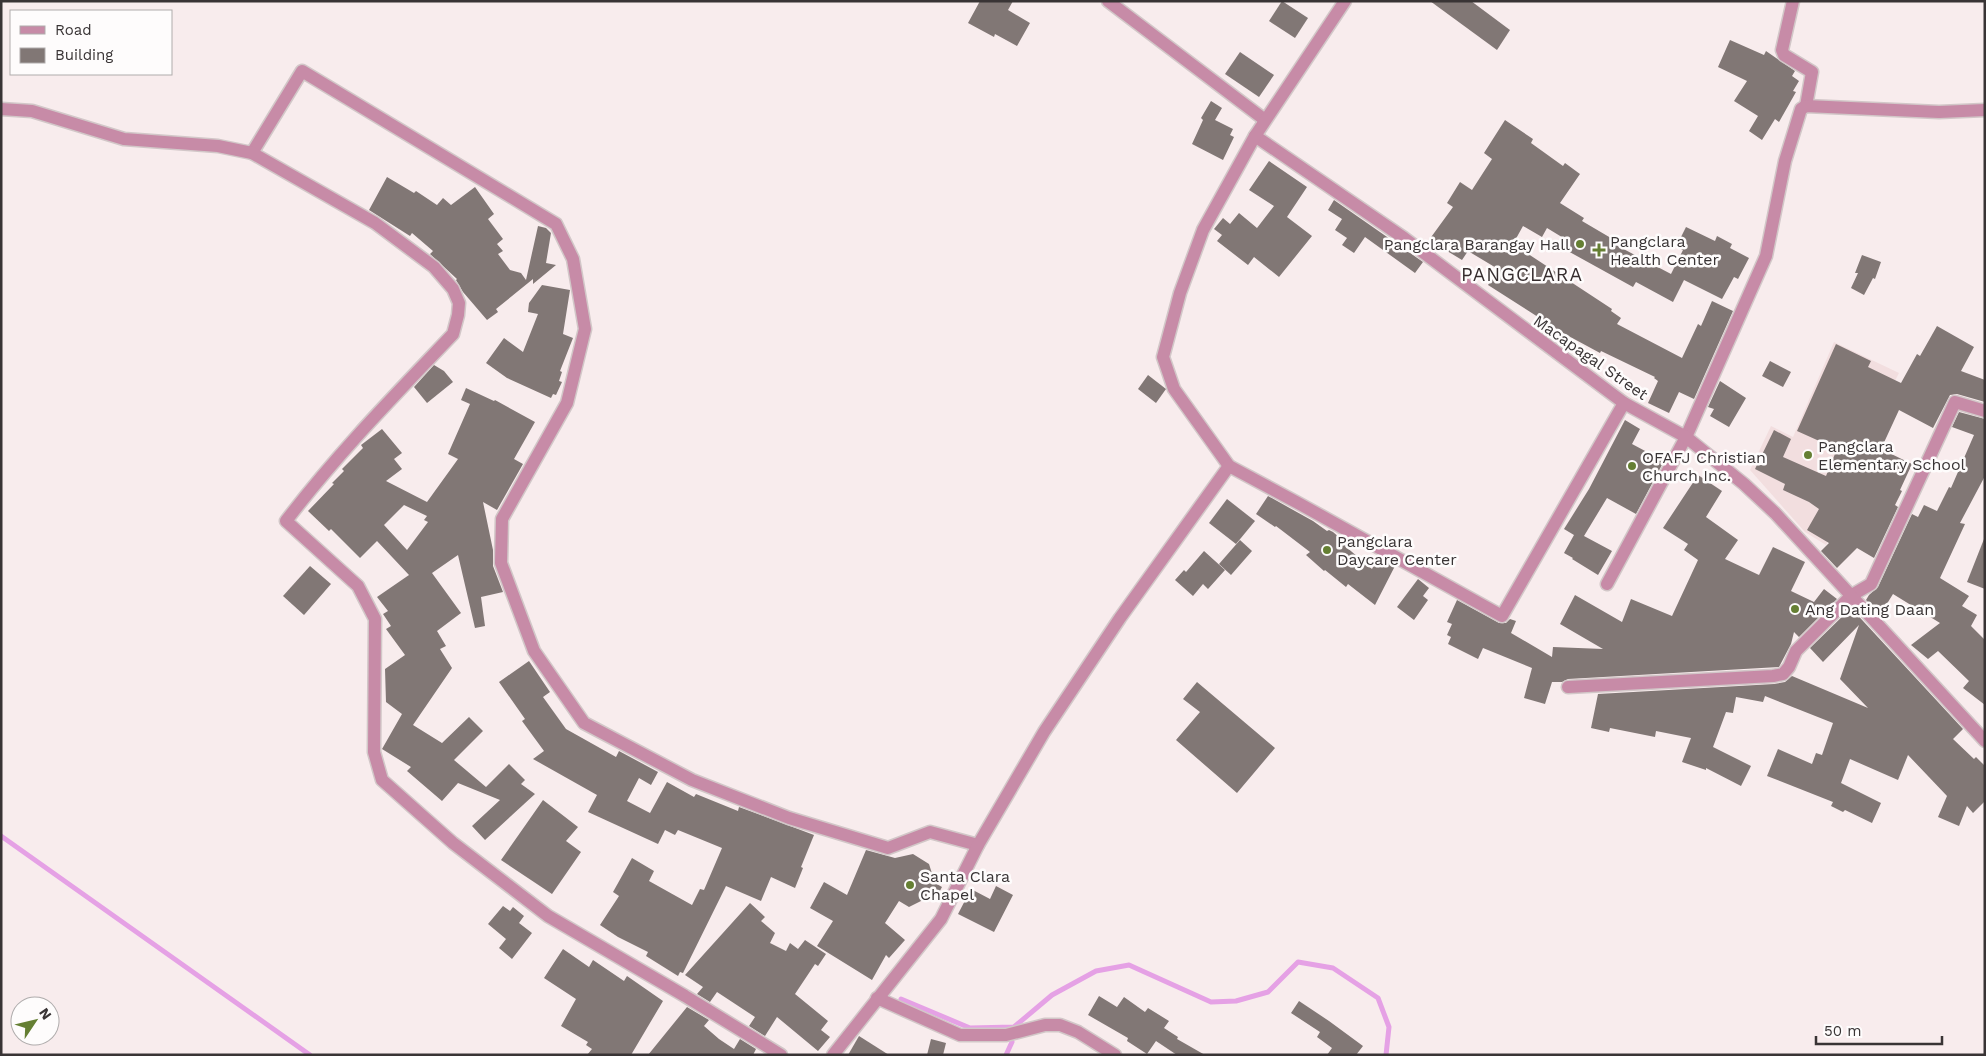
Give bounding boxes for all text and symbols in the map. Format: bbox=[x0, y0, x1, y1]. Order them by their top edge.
legend bbox=[10, 10, 172, 75]
text: Road bbox=[55, 21, 92, 39]
text: Building bbox=[55, 46, 113, 64]
place label: Pangclara Health Center bbox=[1610, 232, 1719, 269]
place label: Pangclara Barangay Hall bbox=[1384, 235, 1570, 254]
marker: Pangclara Barangay Hall bbox=[1574, 238, 1586, 250]
marker: Pangclara Health Center bbox=[1592, 243, 1606, 257]
district label: PANGCLARA bbox=[1461, 263, 1583, 286]
street label: Macapagal Street bbox=[1530, 311, 1652, 404]
place label: Pangclara Elementary School bbox=[1818, 437, 1966, 474]
place label: OFAFJ Christian Church Inc. bbox=[1642, 448, 1766, 485]
marker: Pangclara Elementary School bbox=[1802, 449, 1814, 461]
marker: OFAFJ Christian Church Inc. bbox=[1626, 460, 1638, 472]
place label: Pangclara Daycare Center bbox=[1337, 532, 1457, 569]
marker: Pangclara Daycare Center bbox=[1321, 544, 1333, 556]
place label: Ang Dating Daan bbox=[1805, 600, 1934, 619]
marker: Ang Dating Daan bbox=[1789, 603, 1801, 615]
place label: Santa Clara Chapel bbox=[920, 867, 1010, 904]
marker: Santa Clara Chapel bbox=[904, 879, 916, 891]
north arrow bbox=[10, 996, 60, 1046]
text: N bbox=[36, 1005, 55, 1022]
scale bar bbox=[1816, 1014, 1942, 1046]
text: 50 m bbox=[1824, 1022, 1861, 1040]

